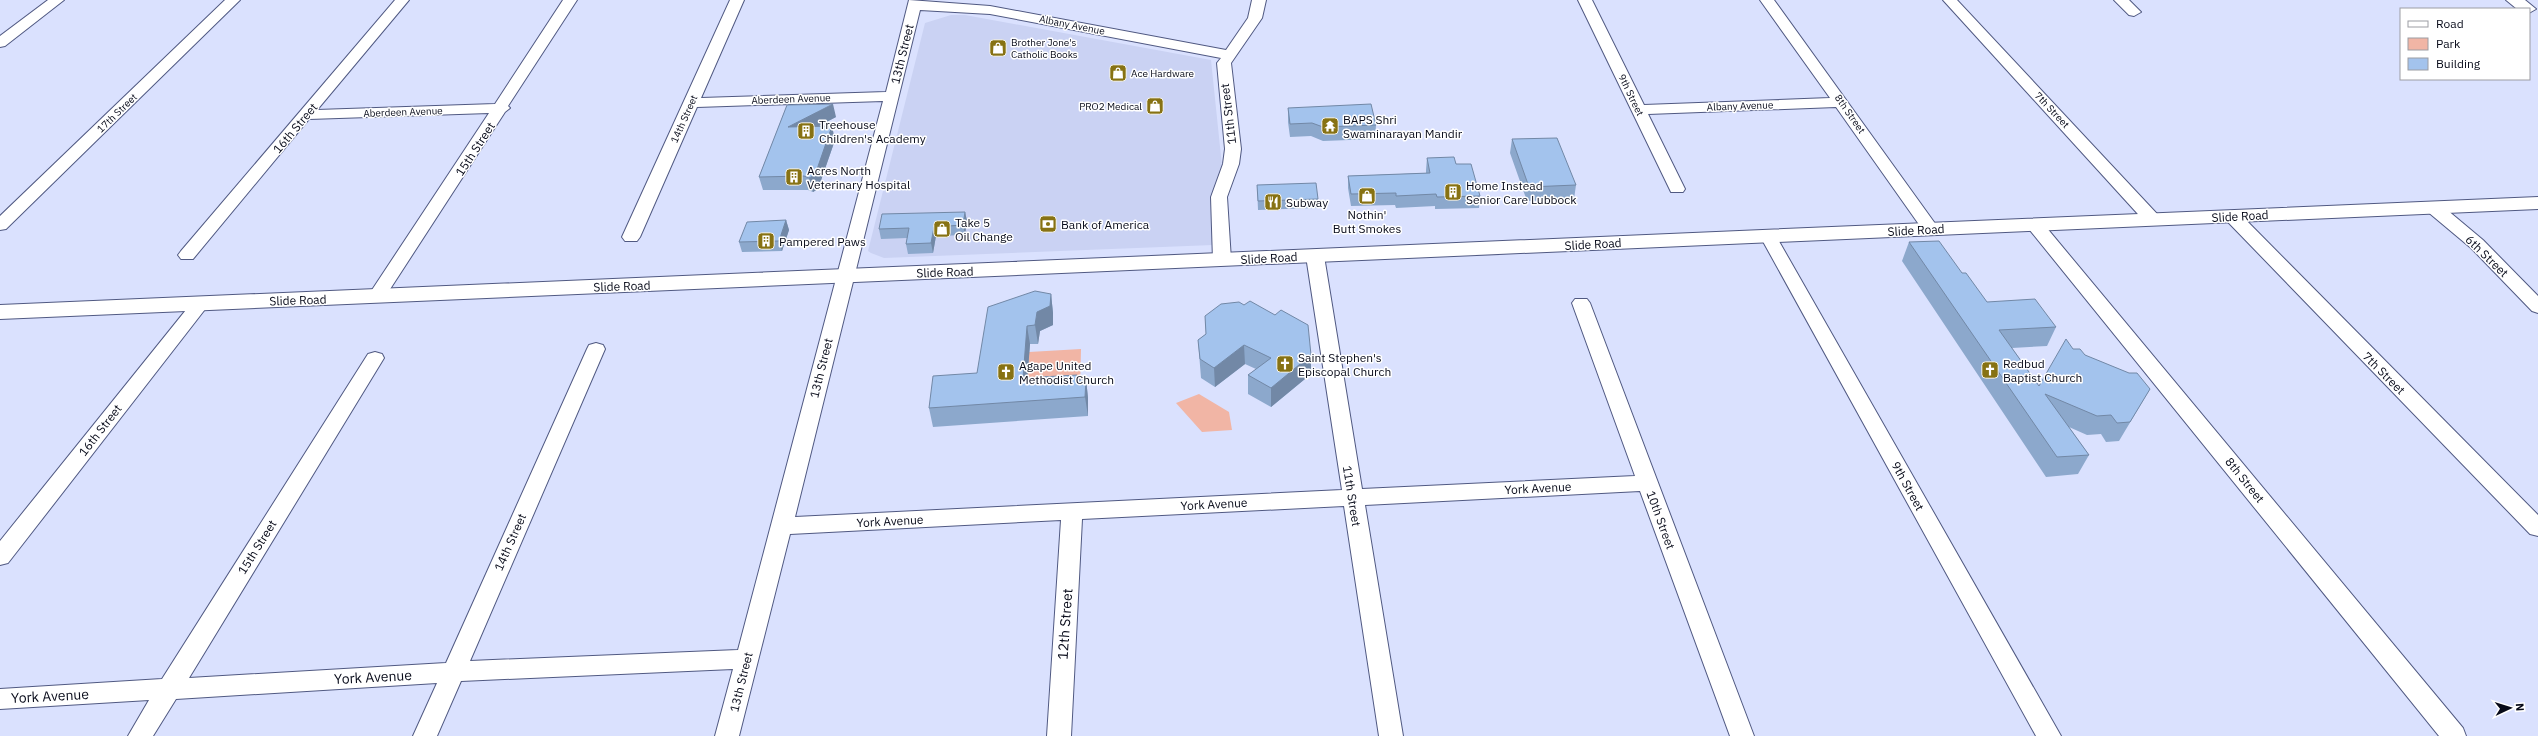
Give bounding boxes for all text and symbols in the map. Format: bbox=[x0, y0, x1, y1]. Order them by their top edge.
legend bbox=[2400, 8, 2530, 80]
street label: Albany Avenue bbox=[1038, 12, 1106, 38]
text: Road bbox=[2436, 16, 2464, 31]
street label: 13th Street bbox=[887, 23, 917, 85]
place label: Brother Jone's Catholic Books bbox=[1011, 36, 1078, 61]
text: Park bbox=[2436, 36, 2461, 51]
shop icon: Brother Jone's Catholic Books bbox=[988, 38, 1008, 58]
text: Building bbox=[2436, 56, 2481, 71]
shop icon: Ace Hardware bbox=[1108, 63, 1128, 83]
place label: Ace Hardware bbox=[1131, 67, 1195, 80]
street label: 9th Street bbox=[1615, 72, 1647, 119]
street label: 11th Street bbox=[1217, 83, 1239, 145]
street label: 7th Street bbox=[2032, 89, 2072, 131]
street label: 17th Street bbox=[94, 90, 140, 135]
street label: Aberdeen Avenue bbox=[751, 91, 831, 107]
street label: 8th Street bbox=[1832, 92, 1869, 137]
street label: 14th Street bbox=[668, 93, 701, 145]
shop icon: PRO2 Medical bbox=[1145, 96, 1165, 116]
street label: Albany Avenue bbox=[1706, 98, 1774, 114]
street label: 16th Street bbox=[270, 100, 320, 156]
place label: PRO2 Medical bbox=[1079, 100, 1142, 113]
street label: Aberdeen Avenue bbox=[363, 104, 443, 120]
place label: BAPS Shri Swaminarayan Mandir bbox=[1343, 112, 1463, 141]
temple icon: BAPS Shri Swaminarayan Mandir bbox=[1320, 116, 1340, 136]
place label: Treehouse Children's Academy bbox=[819, 117, 926, 146]
street label: 15th Street bbox=[452, 119, 498, 179]
building icon: Treehouse Children's Academy bbox=[796, 121, 816, 141]
place label: Acres North Veterinary Hospital bbox=[807, 163, 910, 192]
building icon: Acres North Veterinary Hospital bbox=[784, 167, 804, 187]
place label: Home Instead Senior Care Lubbock bbox=[1466, 178, 1577, 207]
building icon: Home Instead Senior Care Lubbock bbox=[1443, 182, 1463, 202]
shop icon: Nothin' Butt Smokes bbox=[1357, 186, 1377, 206]
restaurant icon: Subway bbox=[1263, 192, 1283, 212]
place label: Subway bbox=[1286, 195, 1328, 210]
place label: Nothin' Butt Smokes bbox=[1333, 207, 1401, 236]
street label: Slide Road bbox=[2211, 207, 2269, 225]
bank icon: Bank of America bbox=[1038, 214, 1058, 234]
place label: Take 5 Oil Change bbox=[955, 215, 1013, 244]
place label: Bank of America bbox=[1061, 217, 1150, 232]
shop icon: Take 5 Oil Change bbox=[932, 219, 952, 239]
street label: Slide Road bbox=[1887, 221, 1945, 239]
building icon: Pampered Paws bbox=[756, 231, 776, 251]
street label: 6th Street bbox=[2462, 232, 2512, 280]
place label: Pampered Paws bbox=[779, 234, 866, 249]
street label: Slide Road bbox=[1564, 235, 1622, 253]
street label: Slide Road bbox=[1240, 249, 1298, 267]
street label: Slide Road bbox=[916, 264, 974, 280]
street label: Slide Road bbox=[593, 278, 651, 294]
street label: Slide Road bbox=[269, 292, 327, 308]
street label: 13th Street bbox=[806, 337, 836, 399]
street label: 7th Street bbox=[2360, 349, 2408, 397]
place label: Saint Stephen's Episcopal Church bbox=[1298, 350, 1391, 379]
church icon: Saint Stephen's Episcopal Church bbox=[1275, 354, 1295, 374]
place label: Redbud Baptist Church bbox=[2003, 356, 2082, 385]
place label: Agape United Methodist Church bbox=[1019, 358, 1114, 387]
church icon: Redbud Baptist Church bbox=[1980, 360, 2000, 380]
church icon: Agape United Methodist Church bbox=[996, 362, 1016, 382]
street label: 16th Street bbox=[75, 401, 125, 459]
street label: 8th Street bbox=[2222, 454, 2268, 506]
street label: 9th Street bbox=[1888, 459, 1928, 513]
street label: 11th Street bbox=[1340, 465, 1364, 527]
street label: York Avenue bbox=[1504, 479, 1572, 497]
street label: 10th Street bbox=[1643, 489, 1679, 551]
street label: York Avenue bbox=[1180, 495, 1248, 513]
street label: 14th Street bbox=[491, 511, 529, 573]
street label: York Avenue bbox=[856, 512, 924, 530]
street label: 15th Street bbox=[234, 517, 280, 577]
street label: 12th Street bbox=[1054, 588, 1076, 660]
street label: 13th Street bbox=[726, 651, 756, 713]
street label: York Avenue bbox=[334, 666, 413, 688]
street label: York Avenue bbox=[11, 685, 90, 707]
north arrow bbox=[2490, 688, 2530, 728]
text: N bbox=[2513, 703, 2527, 712]

